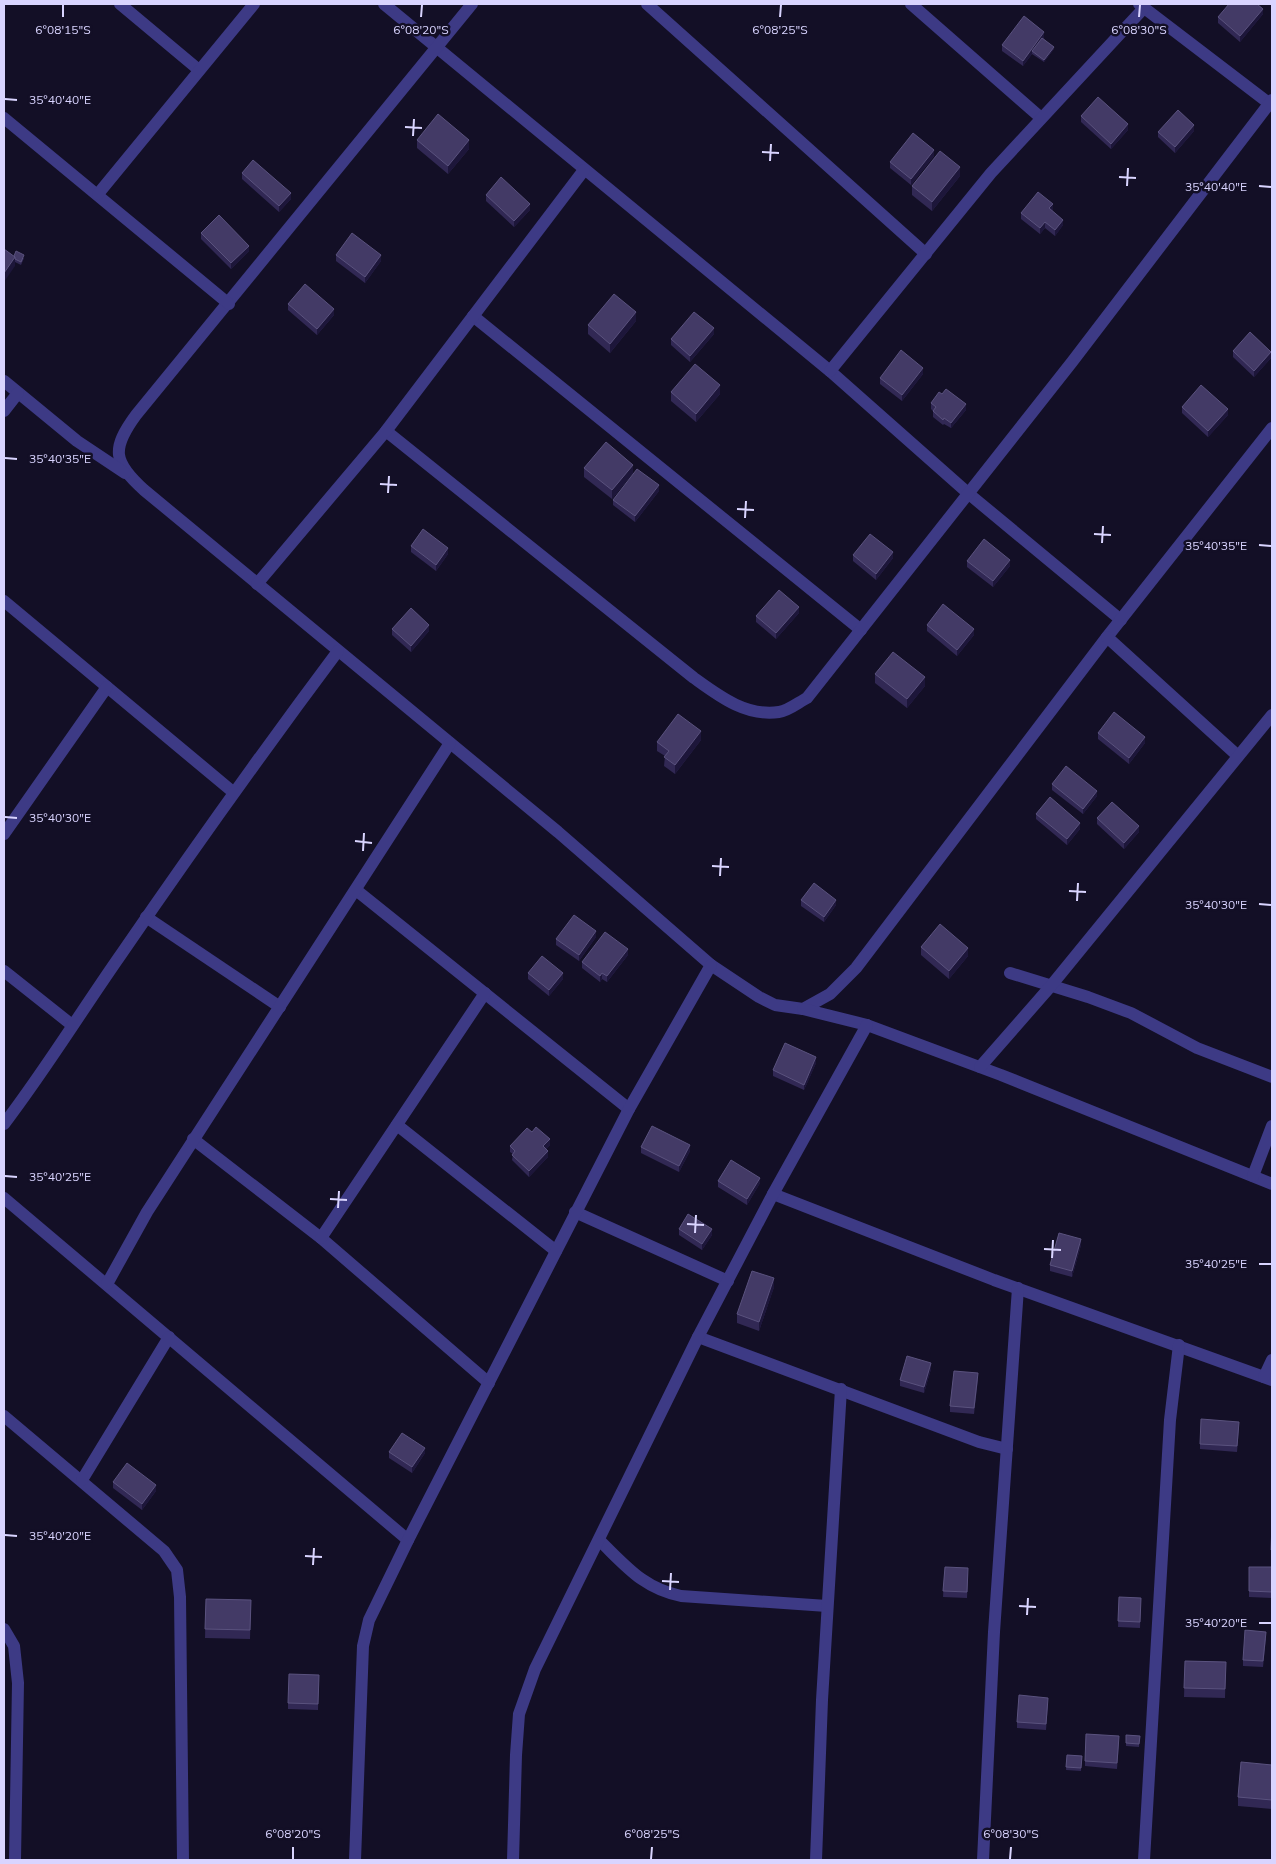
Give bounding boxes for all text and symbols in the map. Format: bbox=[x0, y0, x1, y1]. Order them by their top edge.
text: 6°08'15"S bbox=[35, 22, 91, 37]
text: 6°08'20"S bbox=[393, 22, 449, 37]
text: 6°08'25"S bbox=[752, 22, 808, 37]
text: 6°08'30"S bbox=[1111, 22, 1167, 37]
text: 35°40'40"E bbox=[29, 92, 91, 107]
text: 35°40'40"E bbox=[1185, 179, 1247, 194]
text: 35°40'35"E bbox=[29, 451, 91, 466]
text: 35°40'35"E bbox=[1185, 538, 1247, 553]
text: 35°40'30"E bbox=[29, 810, 91, 825]
text: 35°40'30"E bbox=[1185, 897, 1247, 912]
text: 35°40'25"E bbox=[29, 1169, 91, 1184]
text: 35°40'25"E bbox=[1185, 1256, 1247, 1271]
text: 35°40'20"E bbox=[29, 1528, 91, 1543]
text: 35°40'20"E bbox=[1185, 1615, 1247, 1630]
text: 6°08'20"S bbox=[265, 1826, 321, 1841]
text: 6°08'25"S bbox=[624, 1826, 680, 1841]
text: 6°08'30"S bbox=[983, 1826, 1039, 1841]

